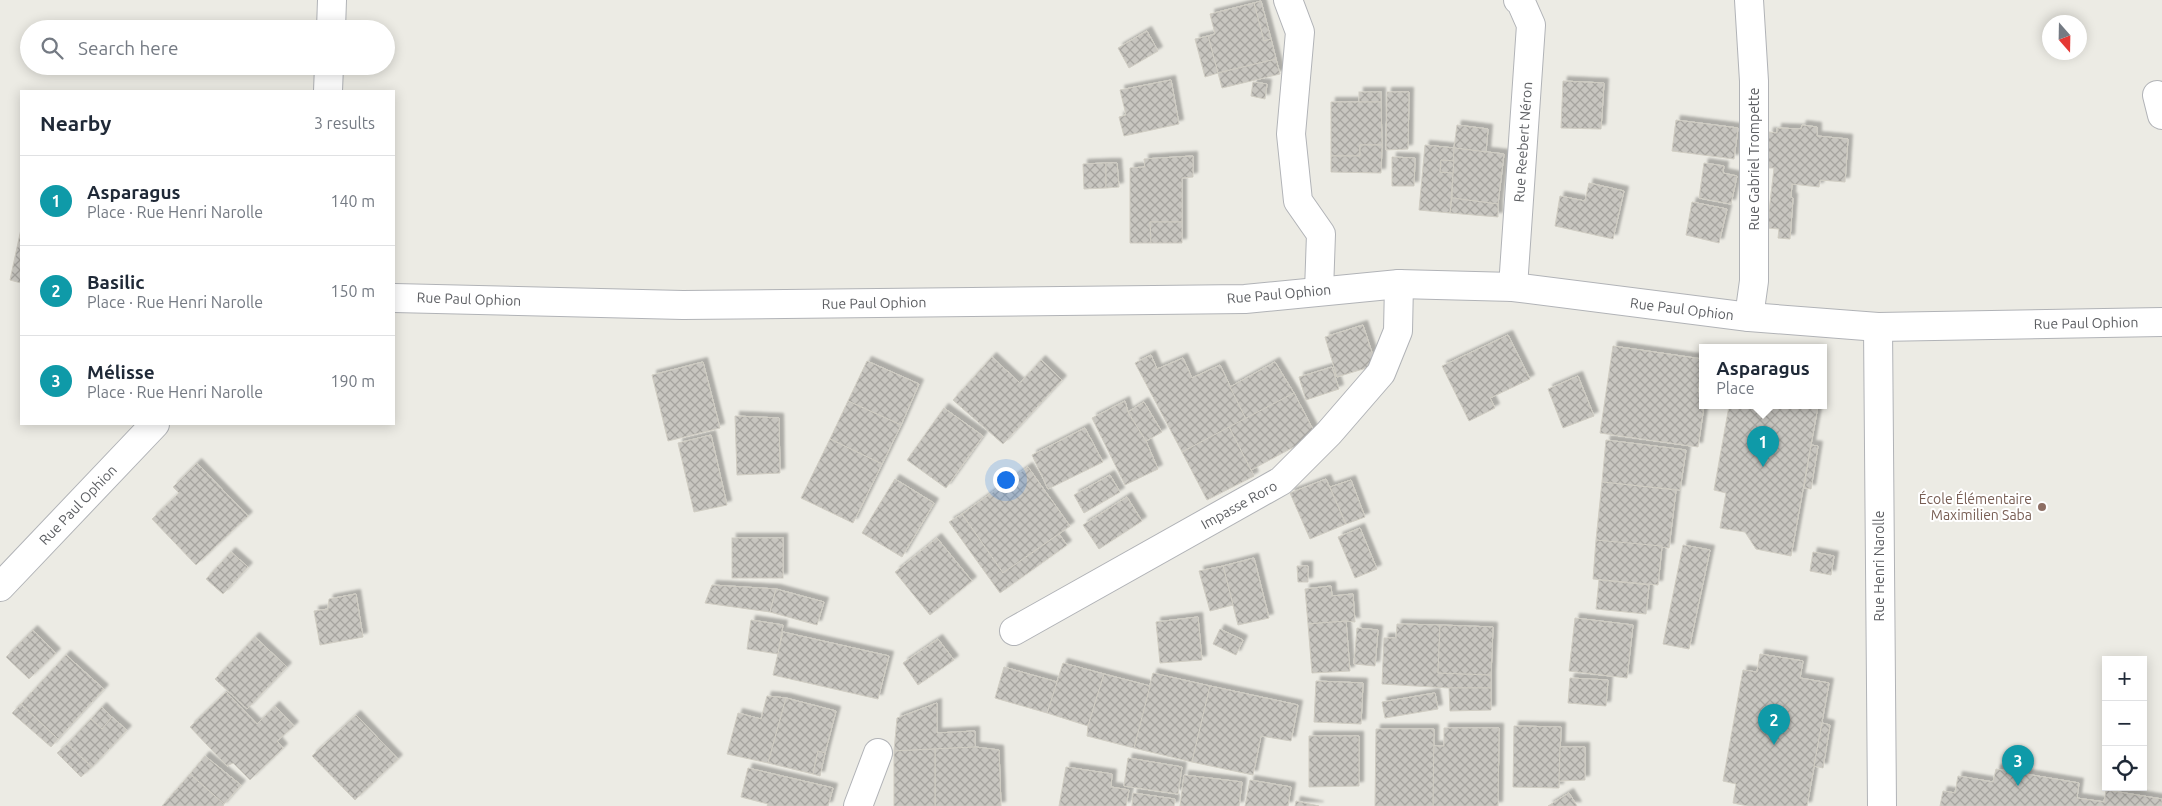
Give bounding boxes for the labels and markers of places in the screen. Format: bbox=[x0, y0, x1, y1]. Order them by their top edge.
pin: 1 bbox=[1747, 426, 1779, 467]
place label: École Élémentaire Maximilien Saba bbox=[1919, 490, 2032, 523]
marker: École Élémentaire Maximilien Saba bbox=[2036, 501, 2048, 513]
pin: 2 bbox=[1758, 704, 1790, 745]
pin: 3 bbox=[2002, 745, 2034, 786]

